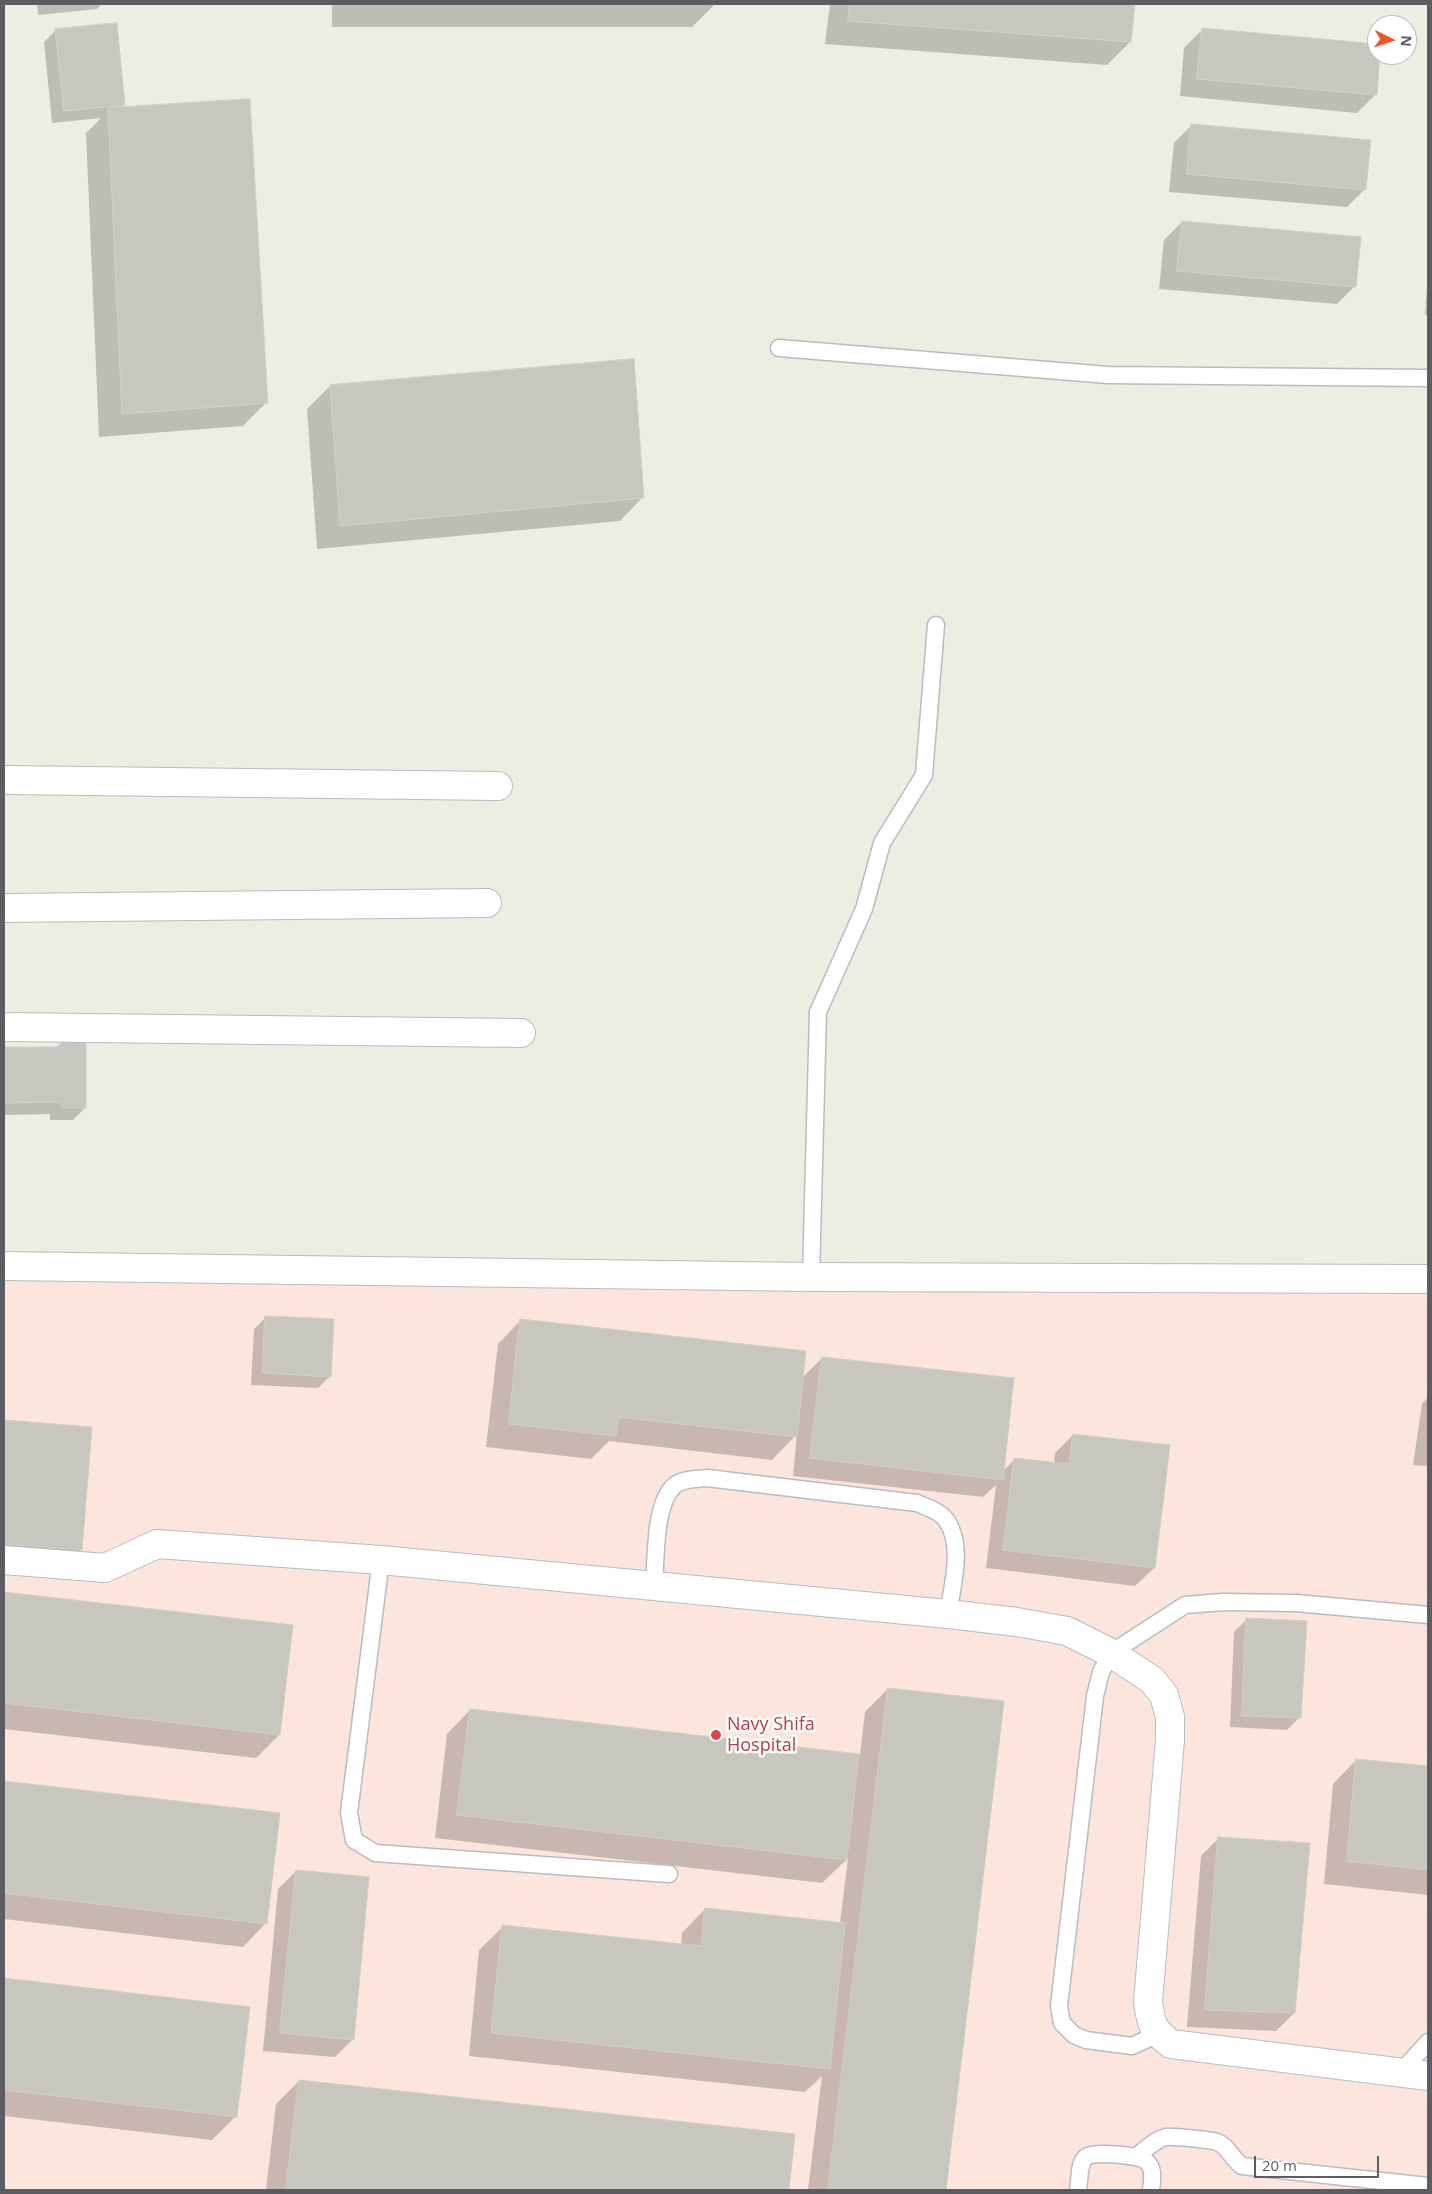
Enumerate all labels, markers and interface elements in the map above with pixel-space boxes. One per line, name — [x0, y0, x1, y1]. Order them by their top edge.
north arrow — [1367, 15, 1417, 65]
text: N — [1397, 35, 1416, 47]
place label: Navy Shifa Hospital — [727, 1714, 815, 1756]
marker: Navy Shifa Hospital — [709, 1728, 723, 1742]
scale bar — [1257, 2146, 1382, 2178]
text: 20 m — [1262, 2155, 1297, 2175]

